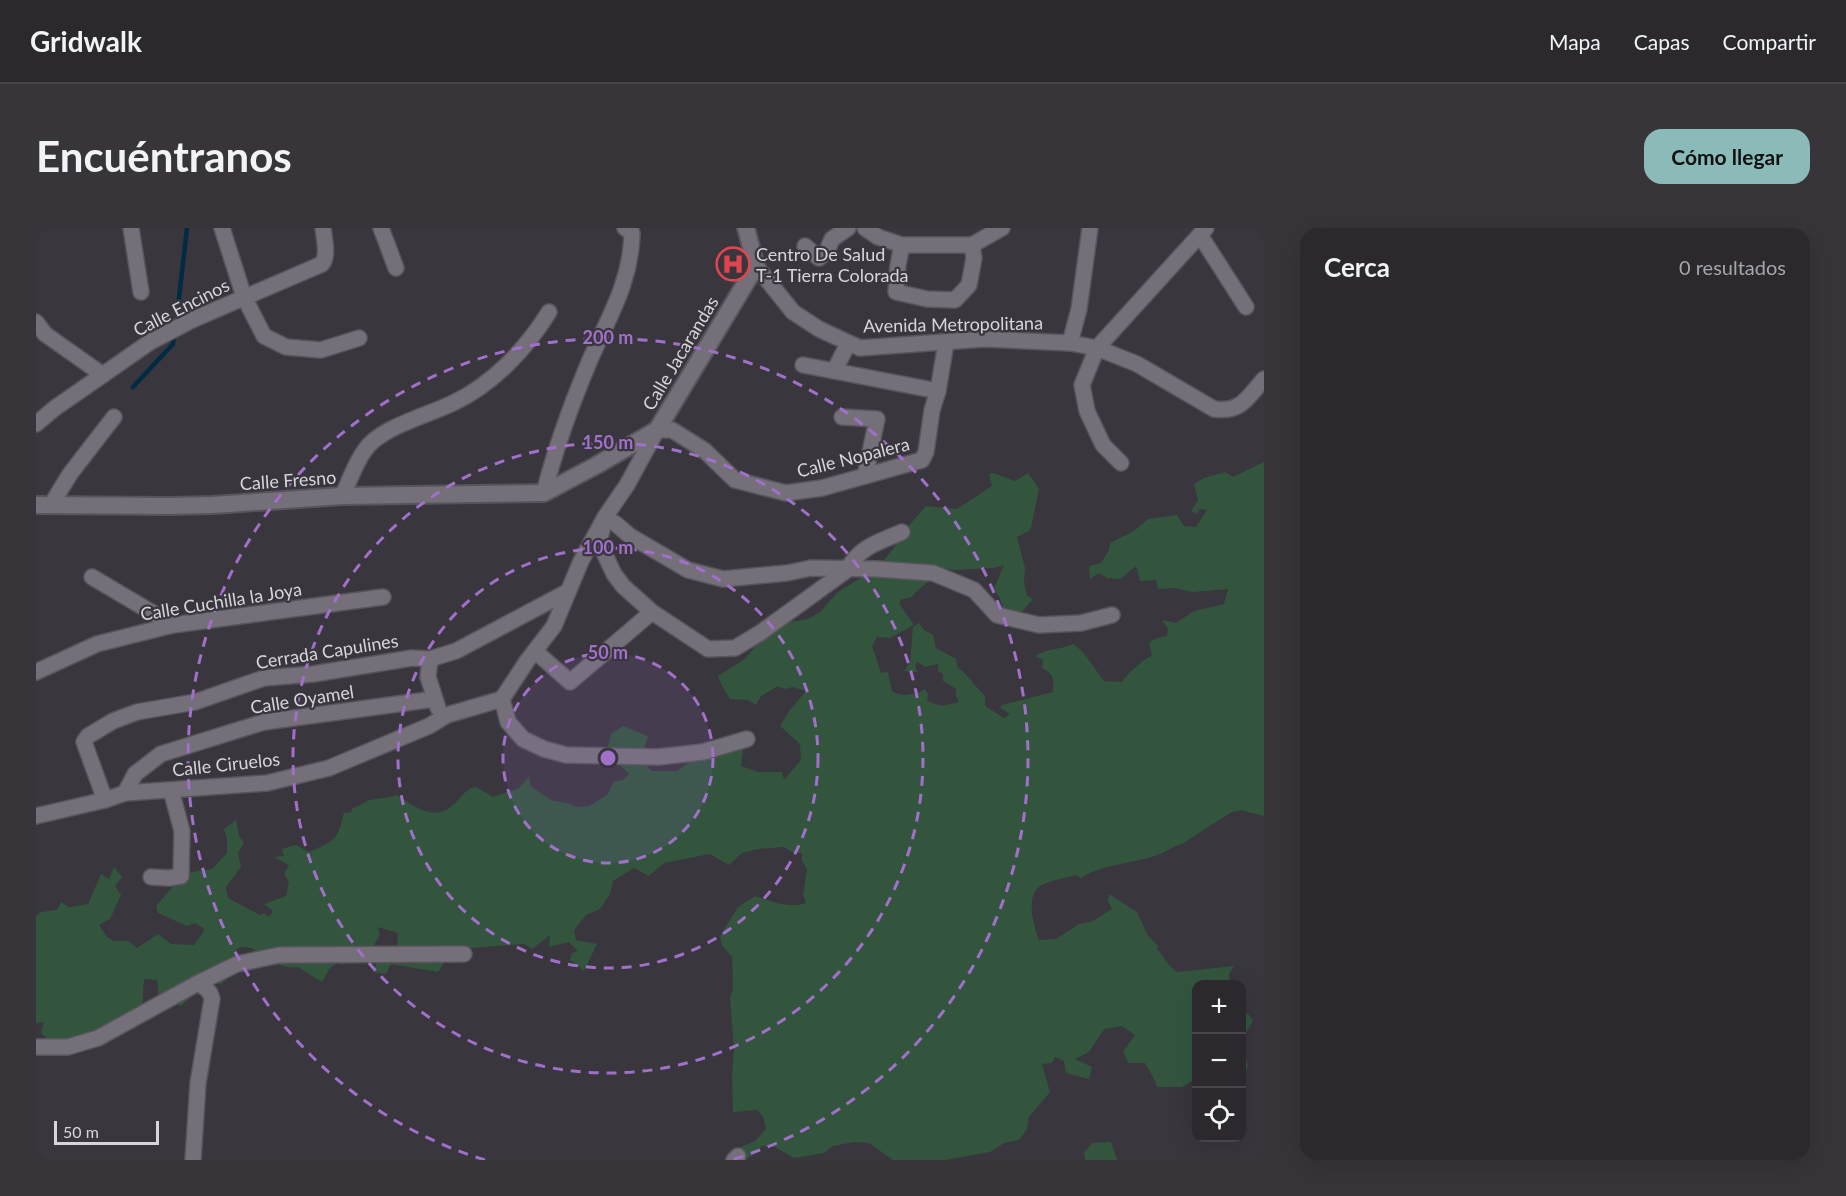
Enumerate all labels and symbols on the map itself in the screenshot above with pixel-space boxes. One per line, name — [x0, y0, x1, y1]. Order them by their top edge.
place label: Centro De Salud T-1 Tierra Colorada — [756, 243, 909, 286]
hospital icon: Centro De Salud T-1 Tierra Colorada — [715, 246, 751, 282]
street label: Calle Encinos — [129, 273, 233, 341]
street label: Calle Jacarandas — [637, 292, 723, 414]
street label: Avenida Metropolitana — [863, 311, 1043, 337]
text: 200 m — [583, 326, 633, 348]
text: 150 m — [583, 431, 633, 453]
street label: Calle Nopalera — [794, 432, 912, 482]
street label: Calle Fresno — [239, 466, 337, 494]
text: 100 m — [583, 536, 633, 558]
street label: Calle Cuchilla la Joya — [139, 577, 303, 625]
street label: Cerrada Capulines — [254, 629, 400, 673]
text: 50 m — [588, 641, 628, 663]
street label: Calle Oyamel — [249, 680, 355, 718]
street label: Calle Ciruelos — [171, 747, 281, 781]
centre of rings — [598, 748, 618, 768]
scale bar — [54, 1118, 159, 1146]

